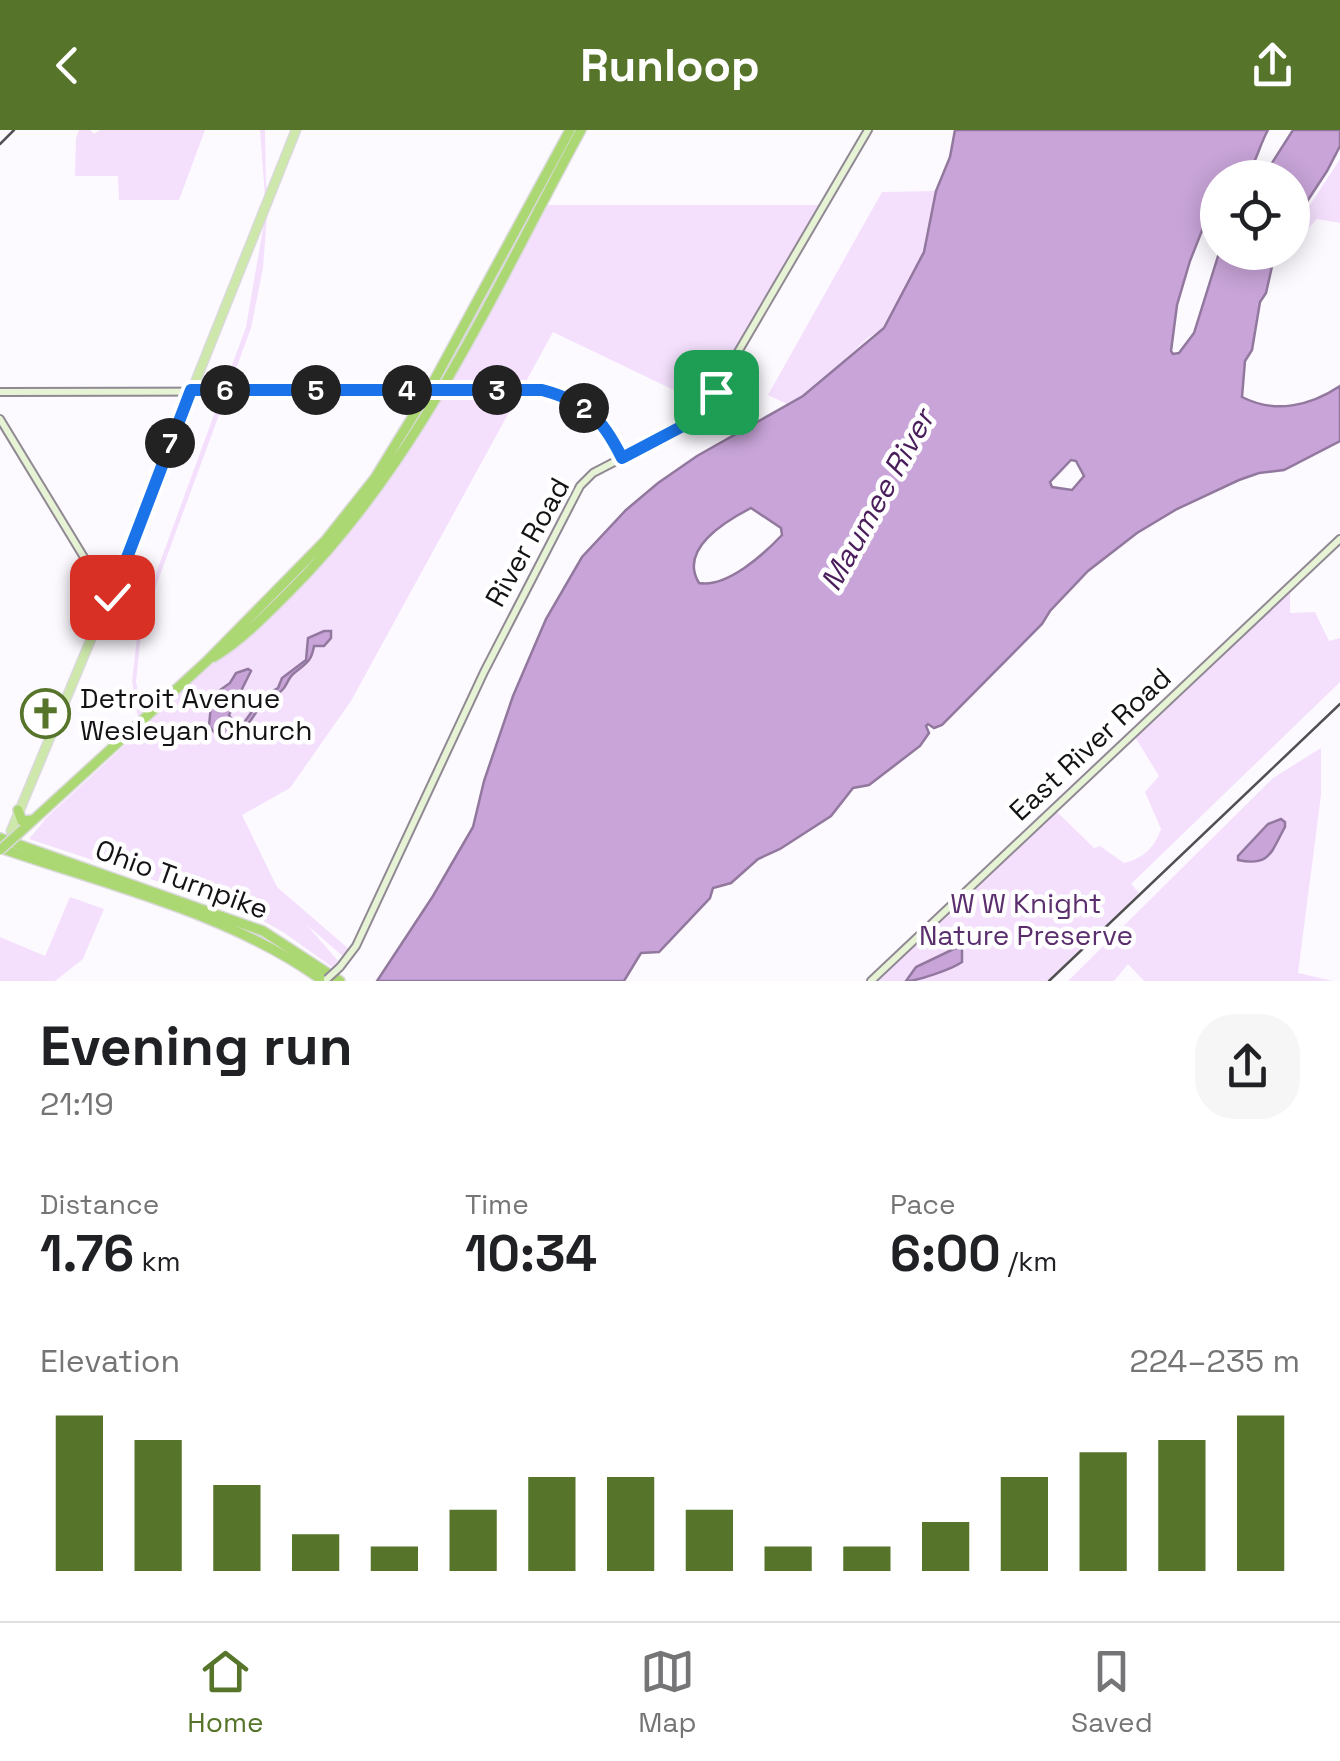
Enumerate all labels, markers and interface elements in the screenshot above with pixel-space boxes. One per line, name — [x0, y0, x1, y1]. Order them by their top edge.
text: Runloop — [580, 37, 760, 94]
icon: back — [40, 38, 95, 93]
icon: share — [1245, 38, 1300, 93]
map controls — [1200, 160, 1310, 270]
button: locate — [1200, 160, 1310, 270]
pin — [674, 350, 759, 435]
pin: 6 — [200, 365, 250, 415]
pin: 5 — [291, 365, 341, 415]
pin: 4 — [382, 365, 432, 415]
pin: 3 — [472, 365, 522, 415]
icon: arrive — [689, 365, 744, 420]
text: 6 — [216, 372, 234, 408]
text: 5 — [308, 372, 324, 408]
text: 4 — [398, 372, 416, 408]
text: 3 — [488, 372, 506, 408]
pin: 2 — [559, 383, 609, 433]
text: 2 — [576, 390, 592, 426]
water label: Maumee River — [811, 400, 944, 597]
pin: 7 — [145, 418, 195, 468]
text: 7 — [162, 425, 178, 461]
street label: River Road — [477, 471, 577, 613]
pin — [70, 555, 155, 640]
icon: check — [85, 570, 140, 625]
street label: East River Road — [1002, 660, 1178, 828]
place label: Detroit Avenue Wesleyan Church — [80, 680, 313, 748]
church icon: Detroit Avenue Wesleyan Church — [19, 688, 71, 740]
street label: Ohio Turnpike — [91, 831, 273, 927]
park label: W W Knight Nature Preserve — [919, 885, 1133, 953]
text: Evening run — [40, 1011, 353, 1081]
button: share — [1195, 1014, 1300, 1119]
text: 21:19 — [40, 1084, 114, 1124]
text: Distance — [40, 1186, 159, 1222]
text: Time — [465, 1186, 529, 1222]
text: Pace — [890, 1186, 956, 1222]
text: 1.76 — [40, 1222, 134, 1286]
text: 10:34 — [465, 1222, 597, 1286]
text: 6:00 — [890, 1222, 1001, 1286]
text: km — [134, 1243, 181, 1279]
text: /km — [1001, 1243, 1057, 1279]
text: Elevation — [40, 1341, 180, 1381]
text: 224–235 m — [1130, 1341, 1300, 1381]
tab: Home — [187, 1644, 264, 1740]
tab: Map — [638, 1644, 697, 1740]
tab: Saved — [1071, 1644, 1153, 1740]

